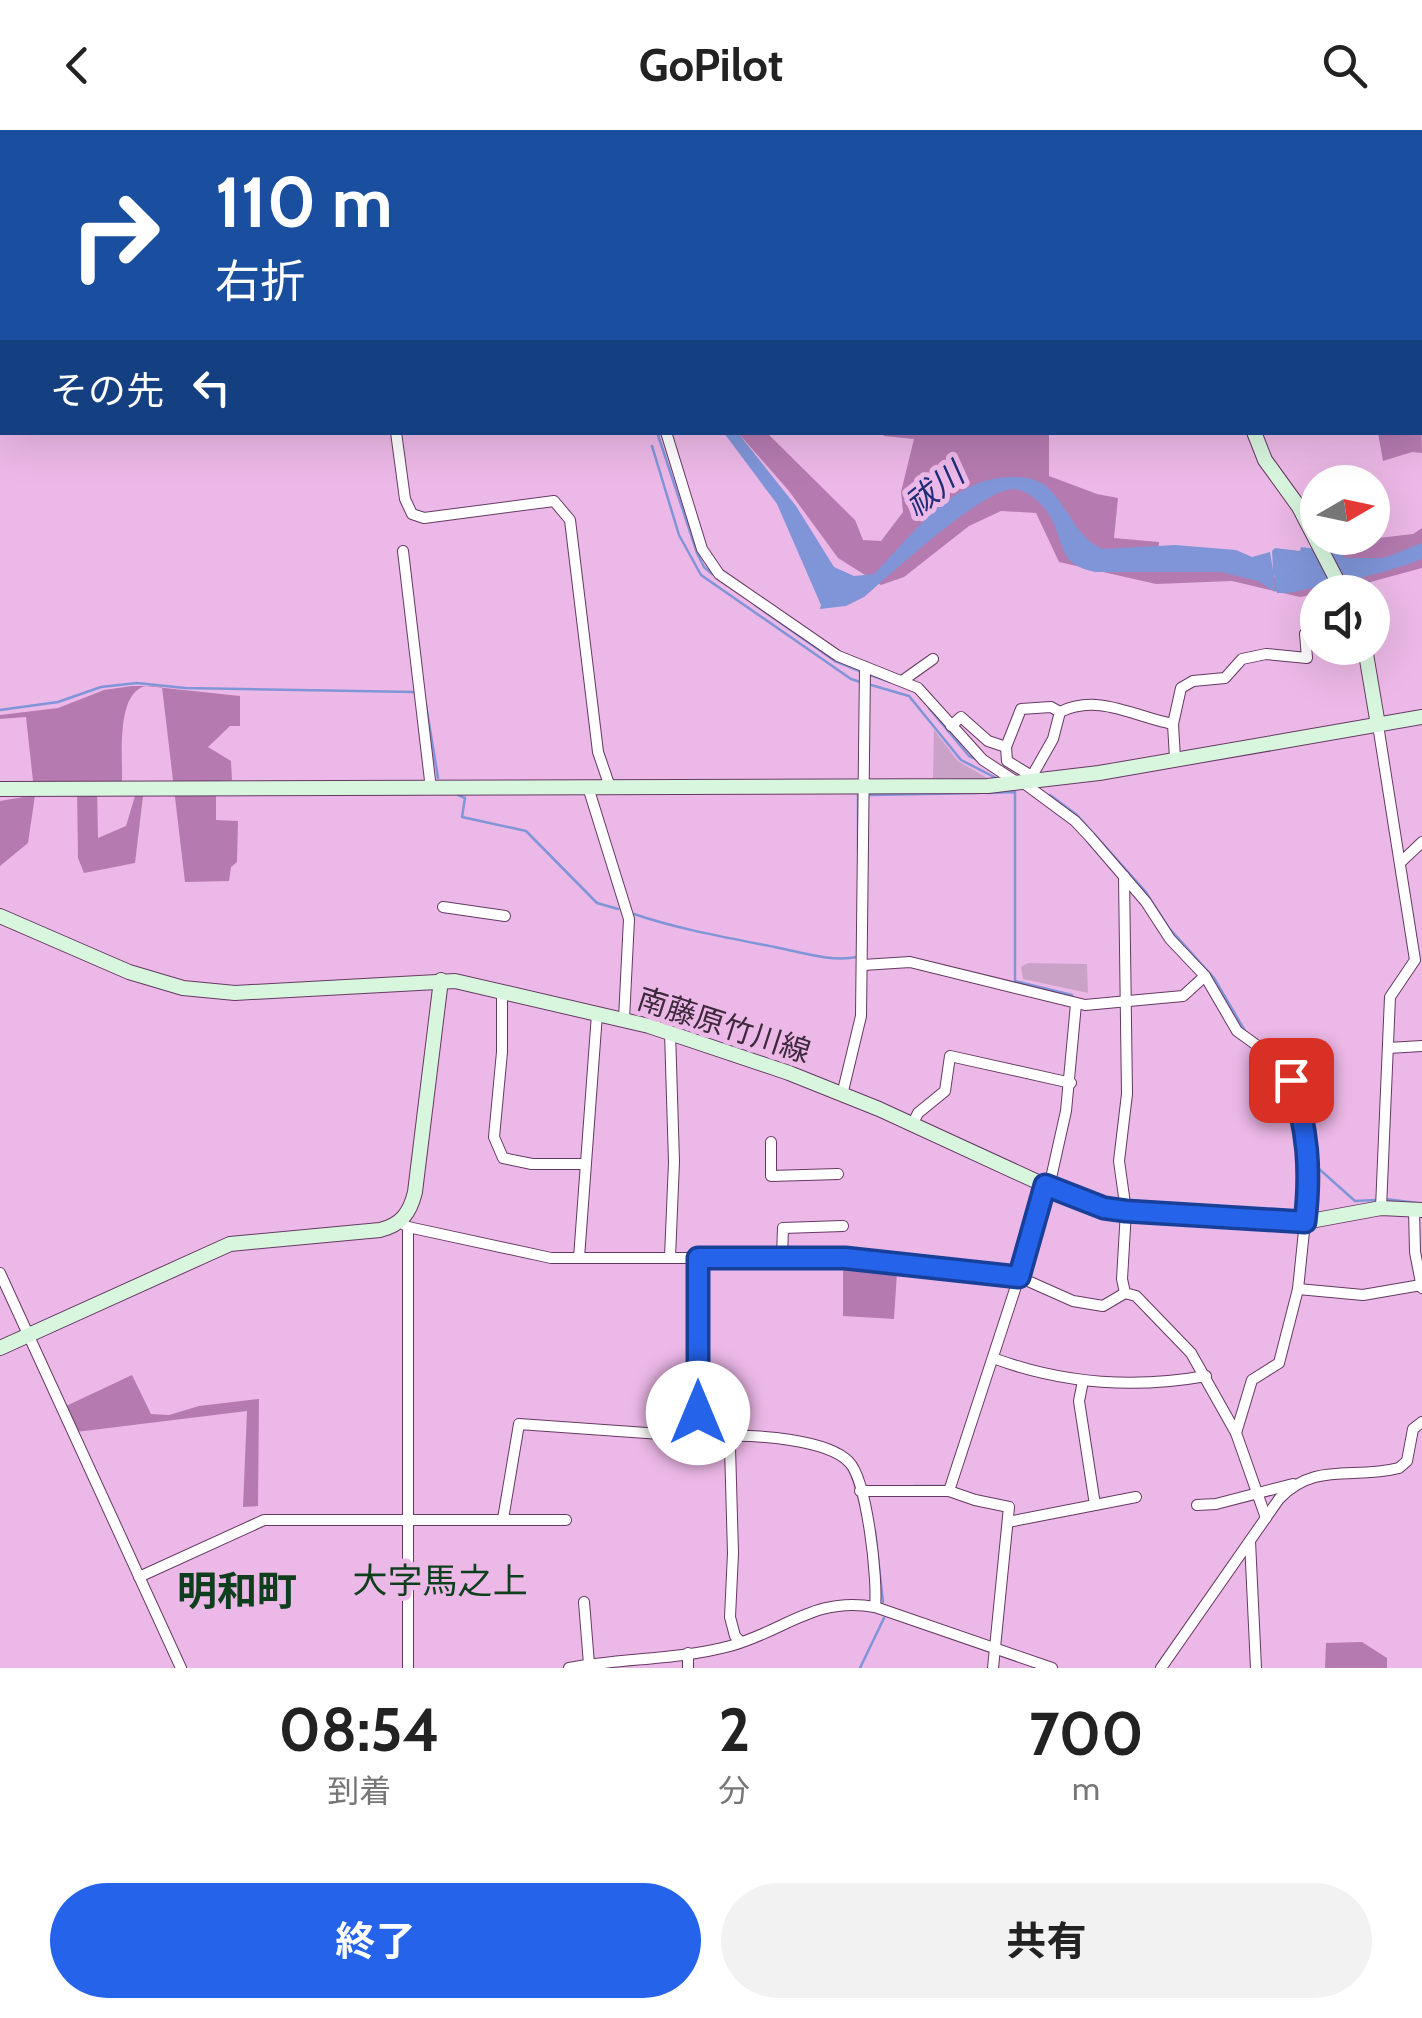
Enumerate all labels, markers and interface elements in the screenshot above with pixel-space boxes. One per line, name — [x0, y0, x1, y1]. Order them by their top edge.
icon: back — [50, 38, 105, 93]
text: GoPilot — [639, 38, 783, 92]
icon: search — [1317, 38, 1372, 93]
text: 110 m — [215, 159, 393, 245]
icon: right — [50, 170, 180, 300]
text: 右折 — [215, 254, 305, 308]
icon: left — [184, 360, 239, 415]
text: その先 — [50, 367, 164, 414]
water label: 祓川 — [897, 452, 974, 524]
north arrow — [1300, 465, 1390, 555]
map controls — [1300, 465, 1390, 665]
button: sound — [1300, 575, 1390, 665]
street label: 南藤原竹川線 — [633, 980, 815, 1070]
pin — [1249, 1038, 1334, 1123]
icon: arrive — [1264, 1053, 1319, 1108]
position arrow — [646, 1361, 750, 1465]
district label: 大字馬之上 — [352, 1559, 528, 1602]
district label: 明和町 — [177, 1566, 297, 1615]
text: 08:54 — [278, 1693, 440, 1766]
text: 2 — [718, 1693, 750, 1766]
text: 700 — [1029, 1697, 1144, 1770]
text: m — [1072, 1769, 1100, 1808]
text: 到着 — [327, 1771, 391, 1810]
text: 分 — [718, 1771, 750, 1810]
button: 終了 — [50, 1883, 701, 1998]
button: 共有 — [721, 1883, 1372, 1998]

